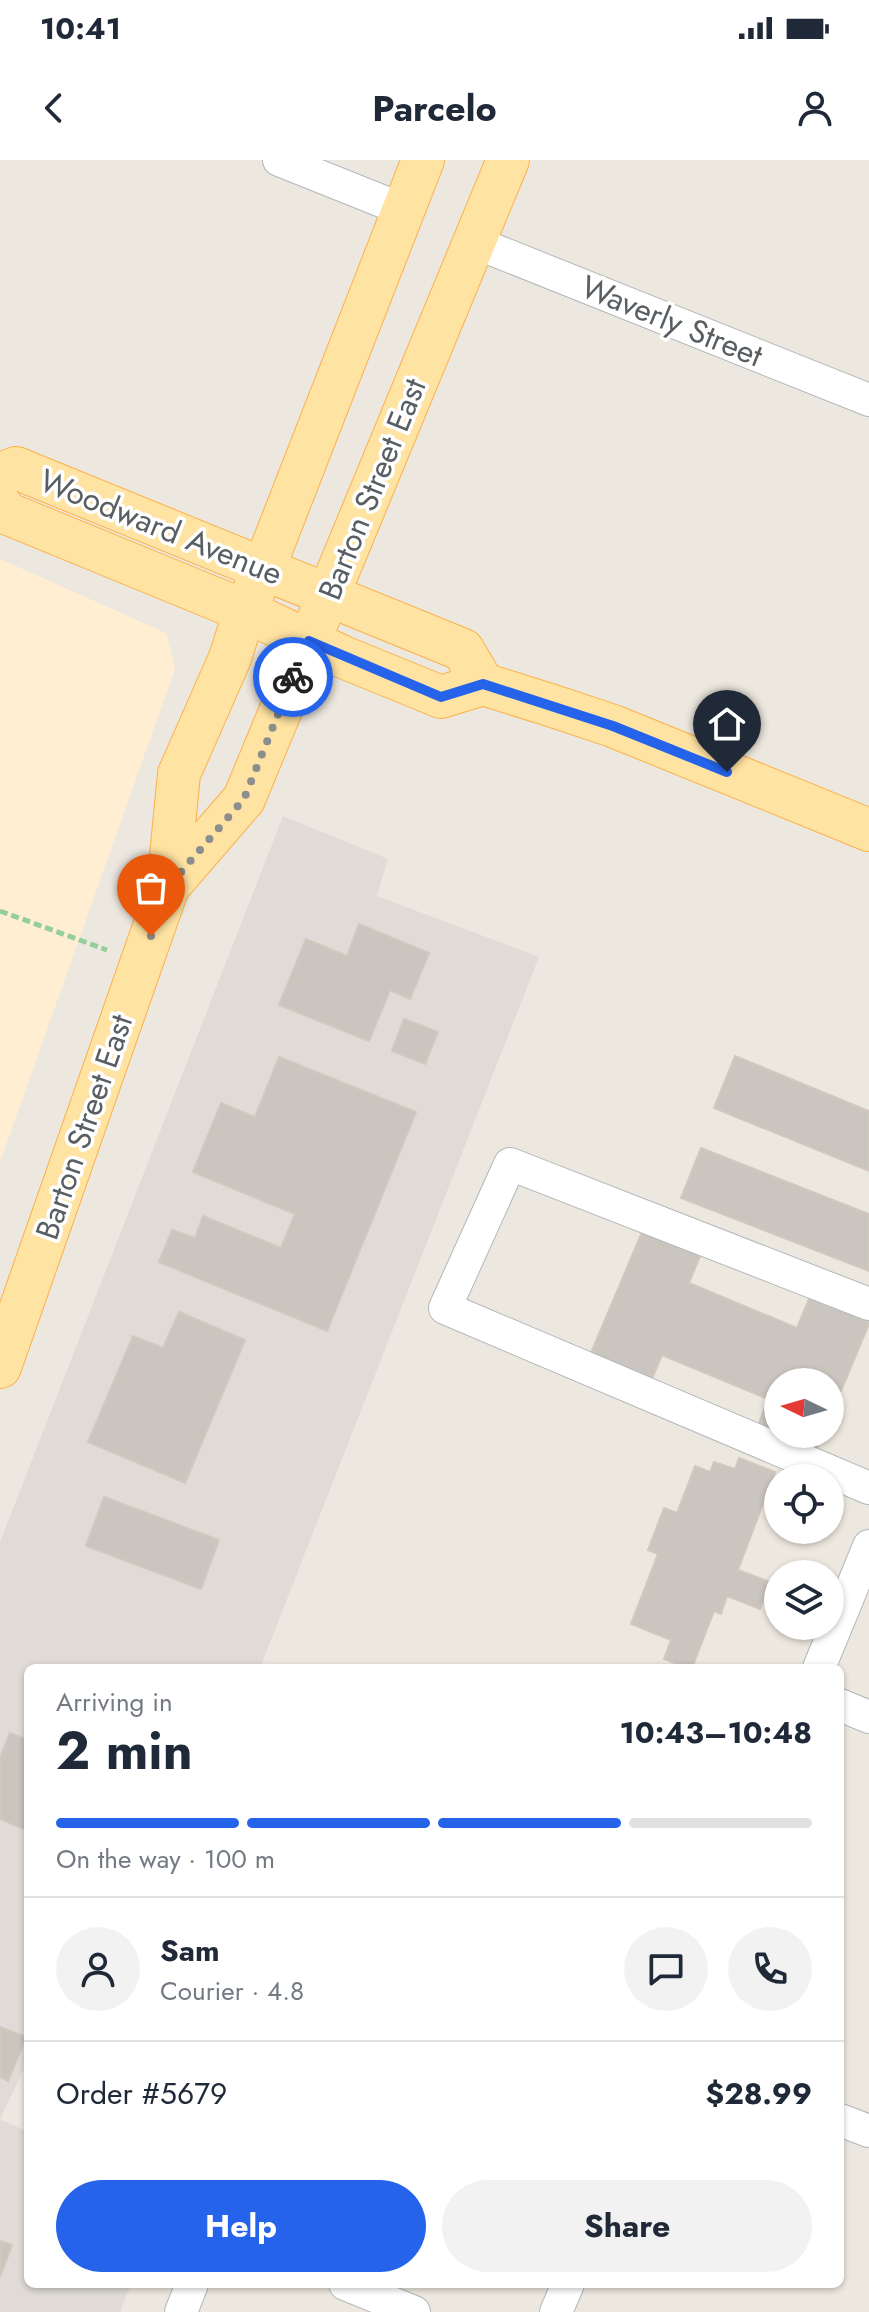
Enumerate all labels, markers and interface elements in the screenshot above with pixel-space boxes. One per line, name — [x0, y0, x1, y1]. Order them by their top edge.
text: 10:41 — [40, 7, 121, 50]
text: Parcelo — [372, 82, 497, 134]
icon: back — [32, 86, 76, 130]
icon: person — [793, 86, 837, 130]
street label: Waverly Street — [574, 264, 770, 378]
street label: Barton Street East — [307, 371, 438, 607]
street label: Woodward Avenue — [33, 457, 289, 597]
courier — [253, 637, 333, 717]
icon: bike — [271, 655, 315, 699]
pin — [693, 690, 761, 772]
icon: home — [705, 702, 749, 746]
pin — [117, 854, 185, 936]
icon: bag — [129, 866, 173, 910]
street label: Barton Street East — [24, 1008, 144, 1246]
north arrow — [764, 1368, 844, 1448]
map controls — [764, 1368, 844, 1640]
button: locate — [764, 1464, 844, 1544]
button: layers — [764, 1560, 844, 1640]
text: Arriving in — [56, 1683, 173, 1721]
text: 10:43–10:48 — [620, 1711, 812, 1754]
text: 2 min — [56, 1713, 193, 1789]
text: On the way · 100 m — [56, 1840, 275, 1878]
button: person — [56, 1927, 140, 2011]
button: chat — [624, 1927, 708, 2011]
button: phone — [728, 1927, 812, 2011]
text: Sam — [160, 1929, 220, 1972]
text: Courier · 4.8 — [160, 1972, 304, 2010]
text: Order #5679 — [56, 2072, 227, 2115]
text: $28.99 — [706, 2072, 812, 2115]
button: Help — [56, 2180, 426, 2272]
button: Share — [442, 2180, 812, 2272]

